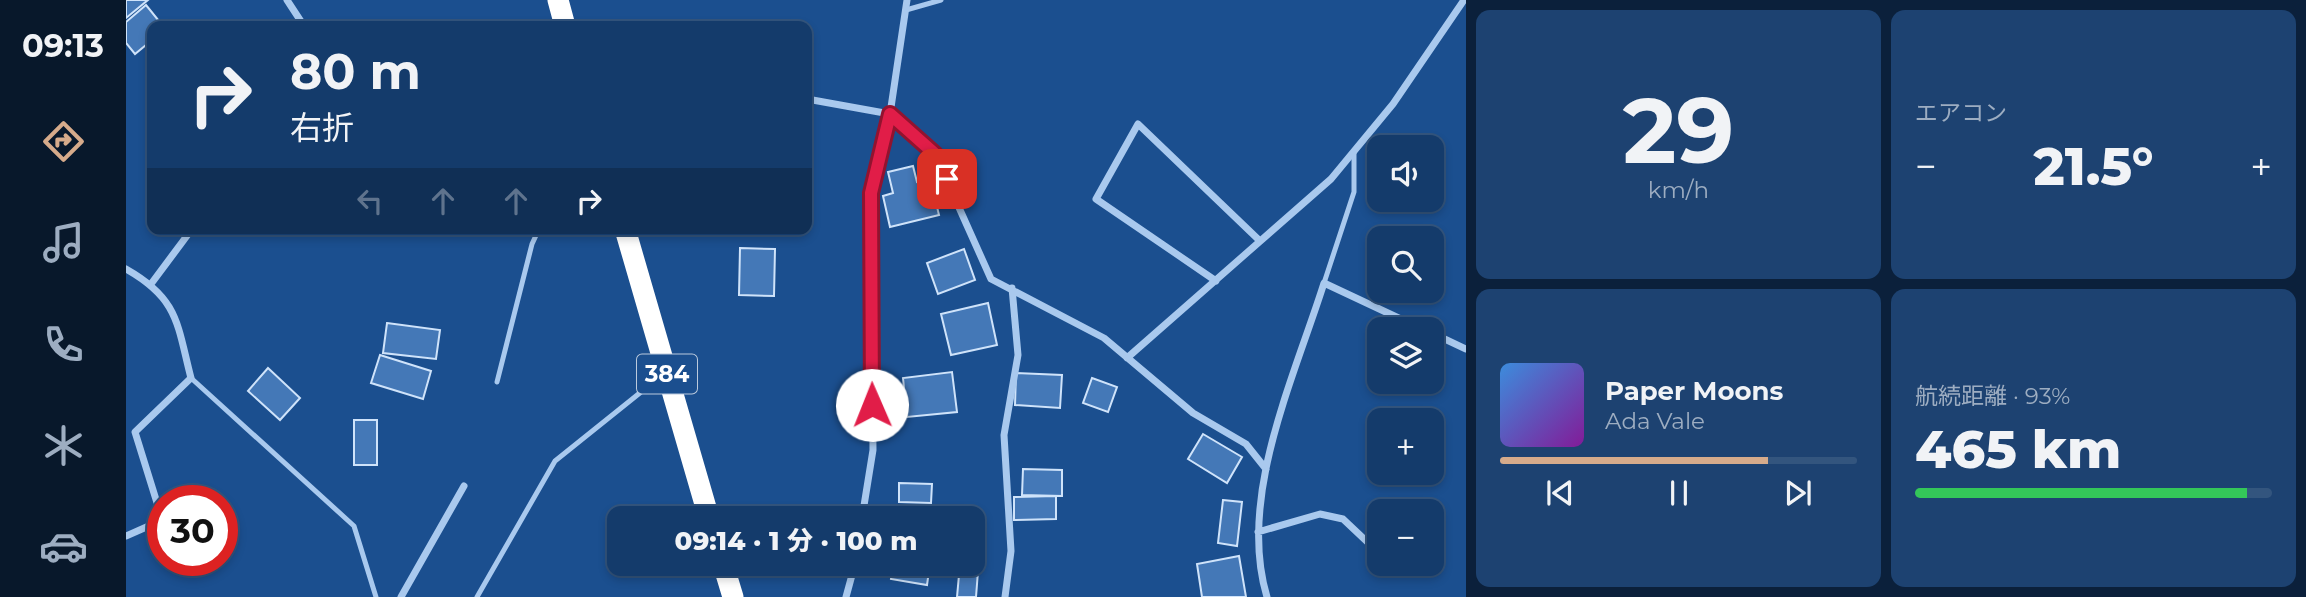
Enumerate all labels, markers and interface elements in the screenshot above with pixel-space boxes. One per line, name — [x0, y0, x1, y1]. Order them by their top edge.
text: 09:13 — [22, 26, 104, 65]
text: 80 m — [290, 42, 421, 101]
icon: right — [175, 49, 266, 140]
text: 29 — [1623, 75, 1734, 186]
text: エアコン — [1915, 99, 2007, 127]
text: 右折 — [290, 108, 354, 147]
icon: directions — [39, 117, 88, 166]
map controls — [1367, 135, 1444, 576]
button: sound — [1367, 135, 1444, 212]
text: 21.5° — [2034, 135, 2154, 198]
text: − — [1915, 143, 1937, 190]
text: + — [2250, 143, 2272, 190]
pin — [917, 149, 977, 209]
icon: arrive — [928, 160, 966, 198]
text: km/h — [1648, 176, 1709, 204]
icon: left — [351, 182, 389, 220]
icon: ahead — [424, 182, 462, 220]
icon: ahead — [497, 182, 535, 220]
icon: right — [570, 182, 608, 220]
icon: music — [39, 218, 88, 267]
button: search — [1367, 226, 1444, 303]
button: layers — [1367, 317, 1444, 394]
icon: phone — [39, 320, 88, 369]
road number: 384 — [637, 354, 697, 394]
position arrow — [835, 368, 909, 442]
text: Paper Moons — [1605, 375, 1783, 407]
text: 航続距離 · 93% — [1915, 382, 2070, 410]
text: Ada Vale — [1605, 407, 1705, 435]
button: + — [1367, 408, 1444, 485]
text: 465 km — [1915, 418, 2121, 481]
icon: climate — [39, 421, 88, 470]
icon: previous — [1541, 474, 1579, 512]
icon: pause — [1660, 474, 1698, 512]
icon: next — [1779, 474, 1817, 512]
speed limit sign: 30 — [147, 485, 238, 576]
button: − — [1367, 499, 1444, 576]
icon: car — [39, 522, 88, 571]
text: 09:14 · 1 分 · 100 m — [675, 525, 917, 557]

